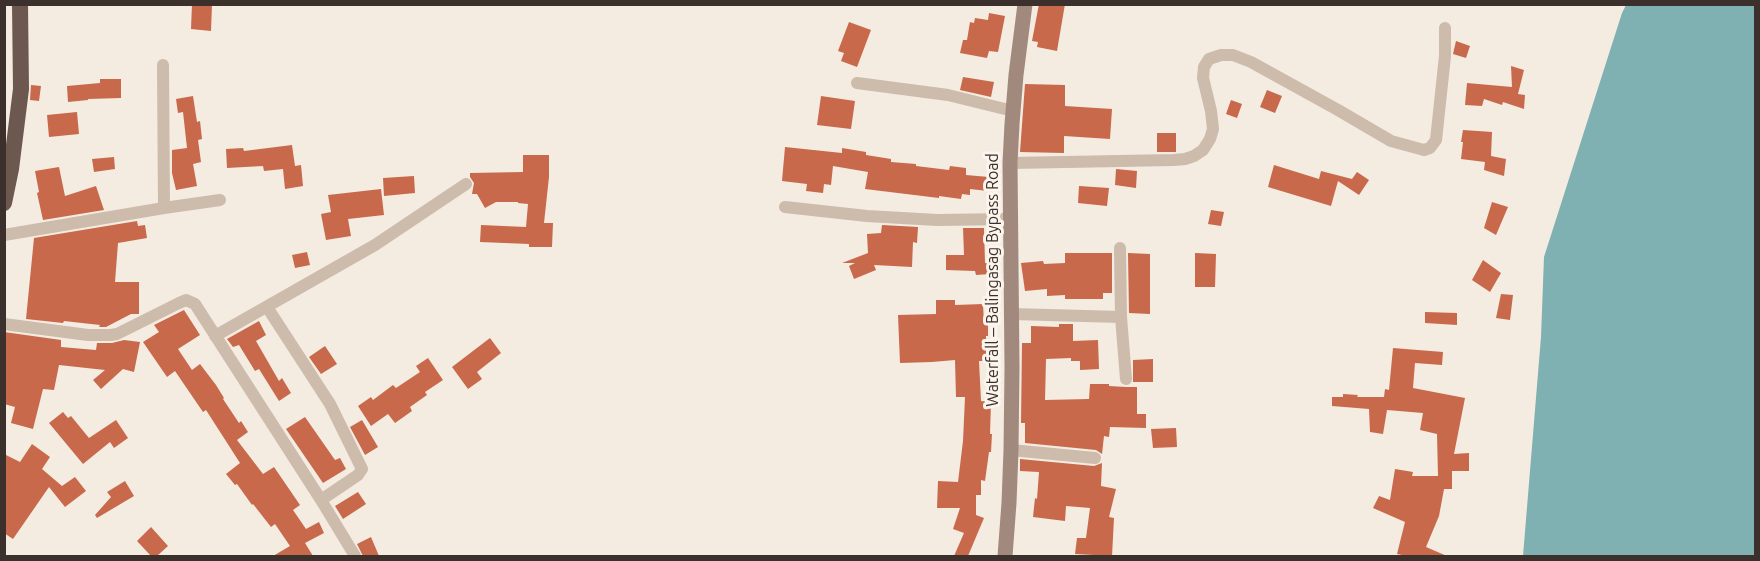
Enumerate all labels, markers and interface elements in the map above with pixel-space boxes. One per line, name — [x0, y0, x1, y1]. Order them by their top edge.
street label: Waterfall ‒ Balingasag Bypass Road — [983, 153, 1003, 407]

